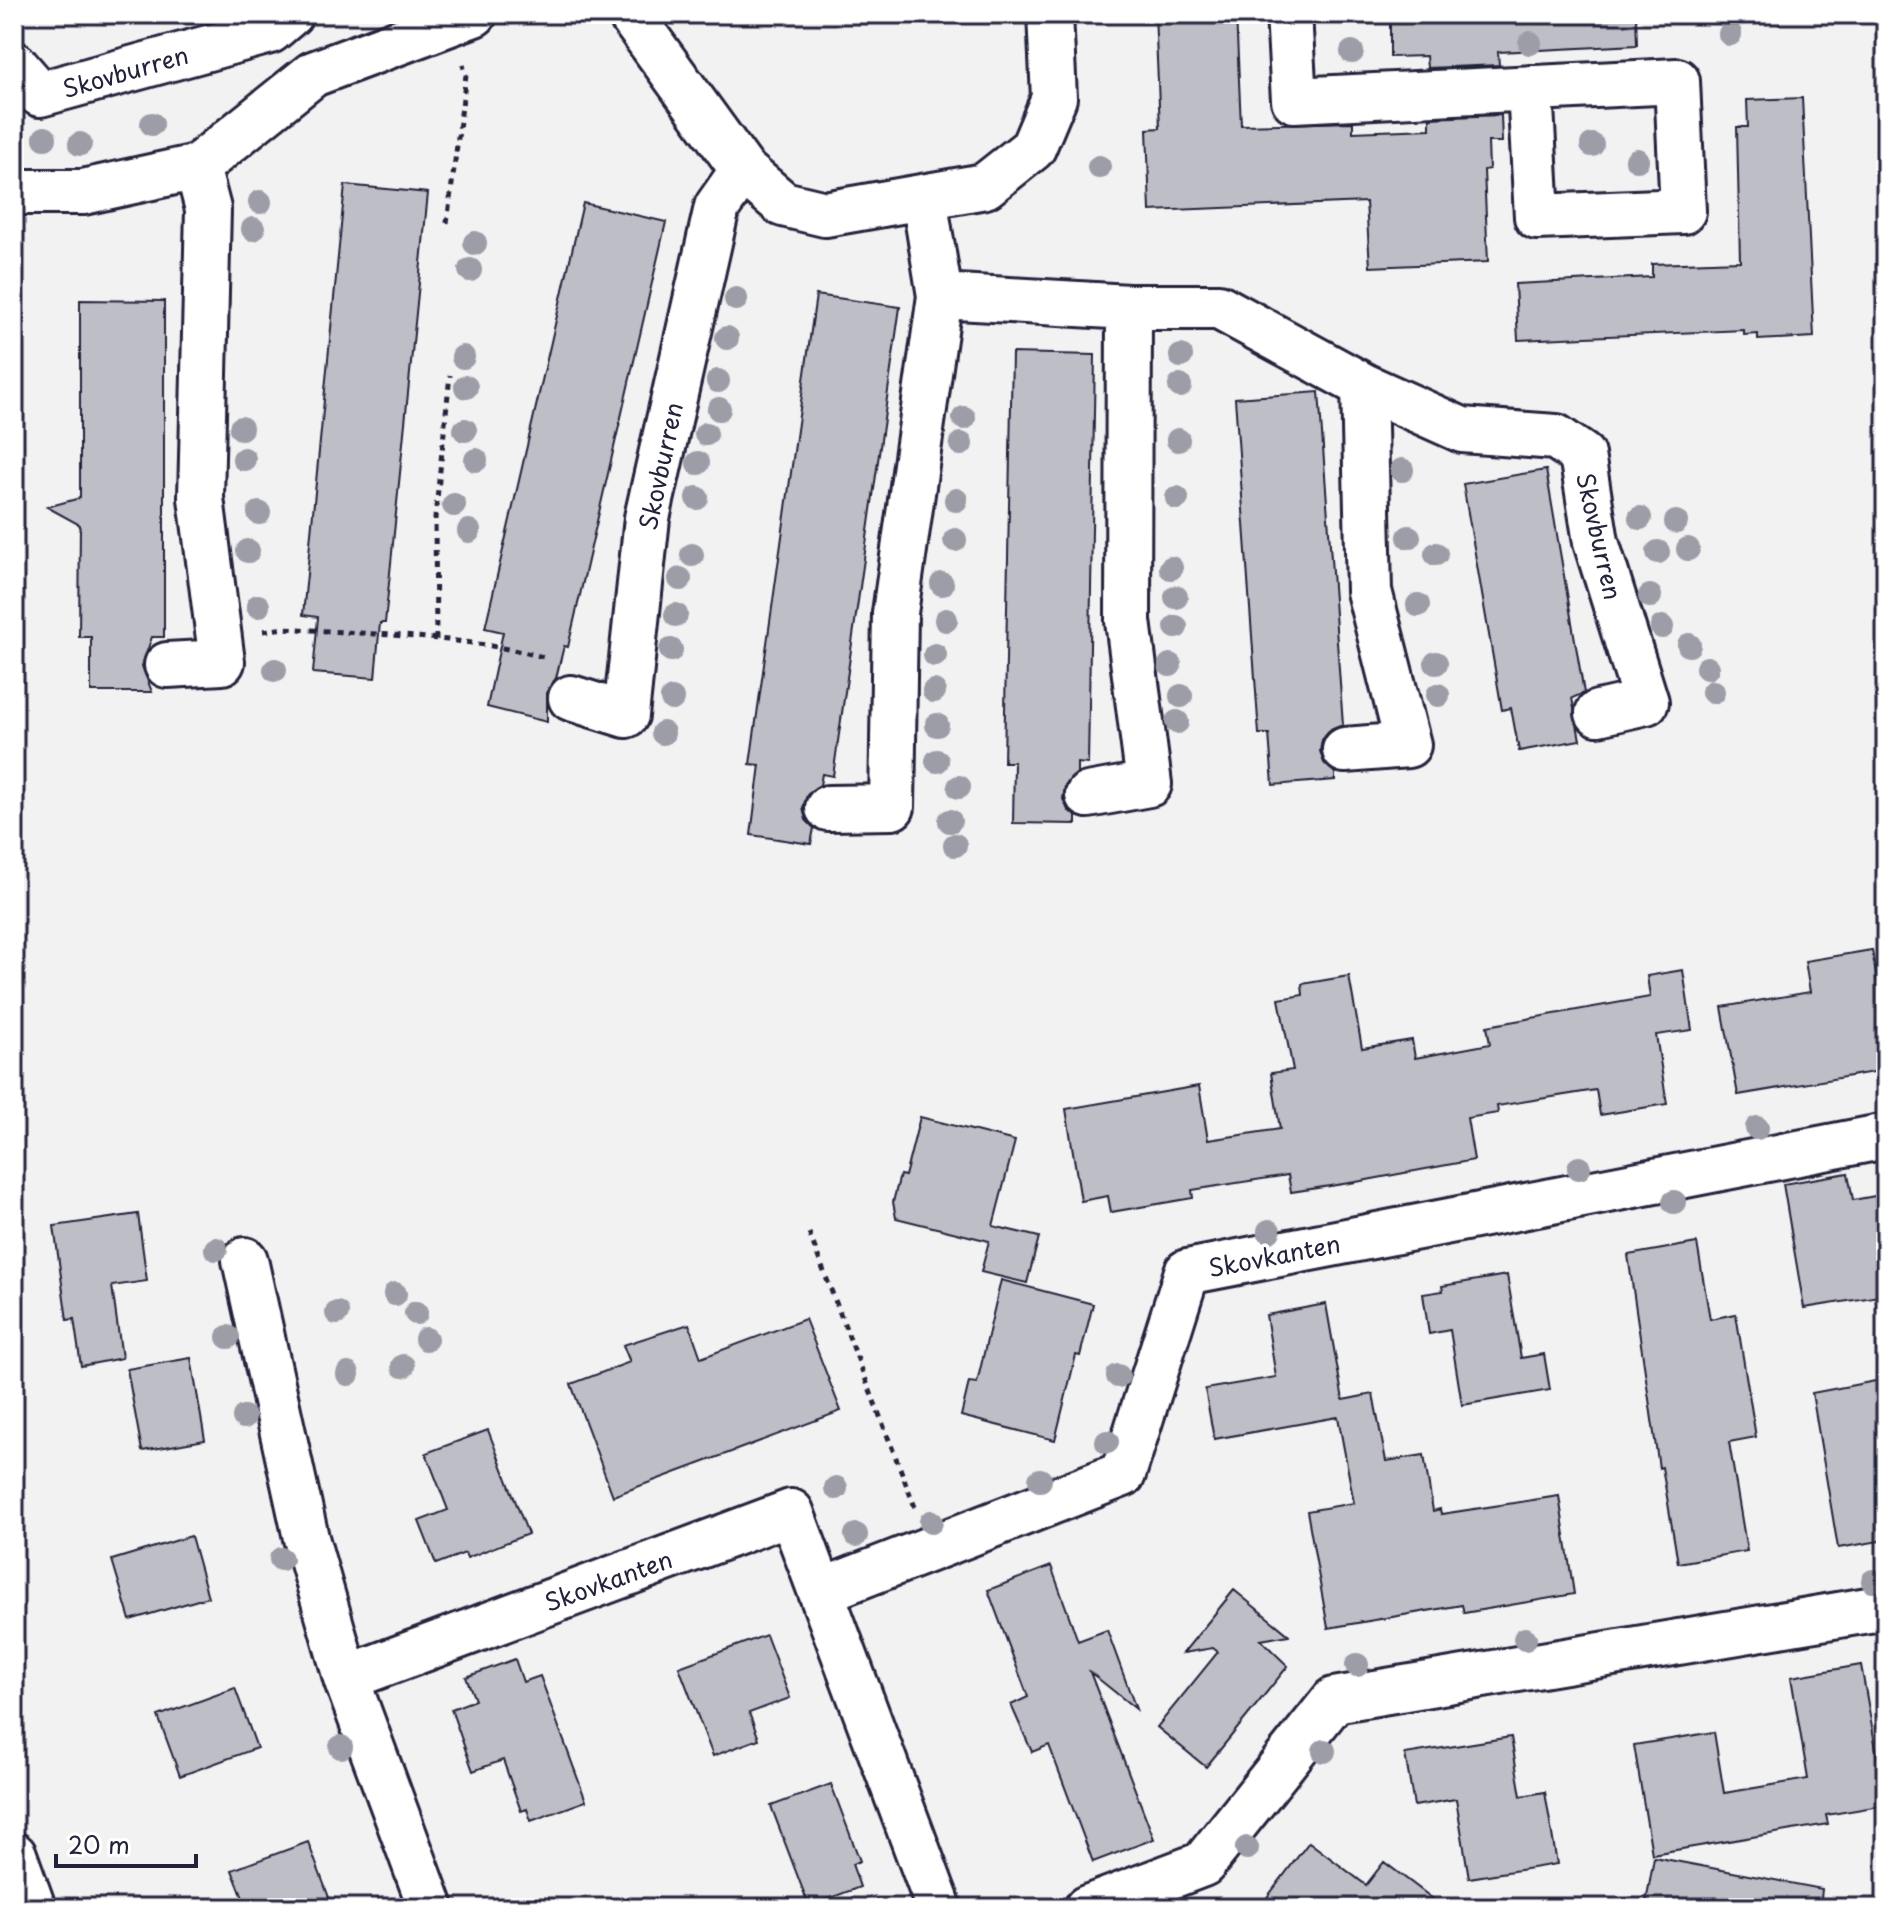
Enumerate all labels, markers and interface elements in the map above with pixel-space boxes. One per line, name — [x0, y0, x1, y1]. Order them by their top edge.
street label: Skovburren — [58, 36, 192, 106]
street label: Skovburren — [629, 399, 691, 533]
street label: Skovburren — [1568, 469, 1632, 603]
street label: Skovkanten — [1205, 1225, 1343, 1285]
street label: Skovkanten — [539, 1540, 677, 1620]
scale bar — [56, 1818, 196, 1868]
text: 20 m — [68, 1826, 130, 1862]

